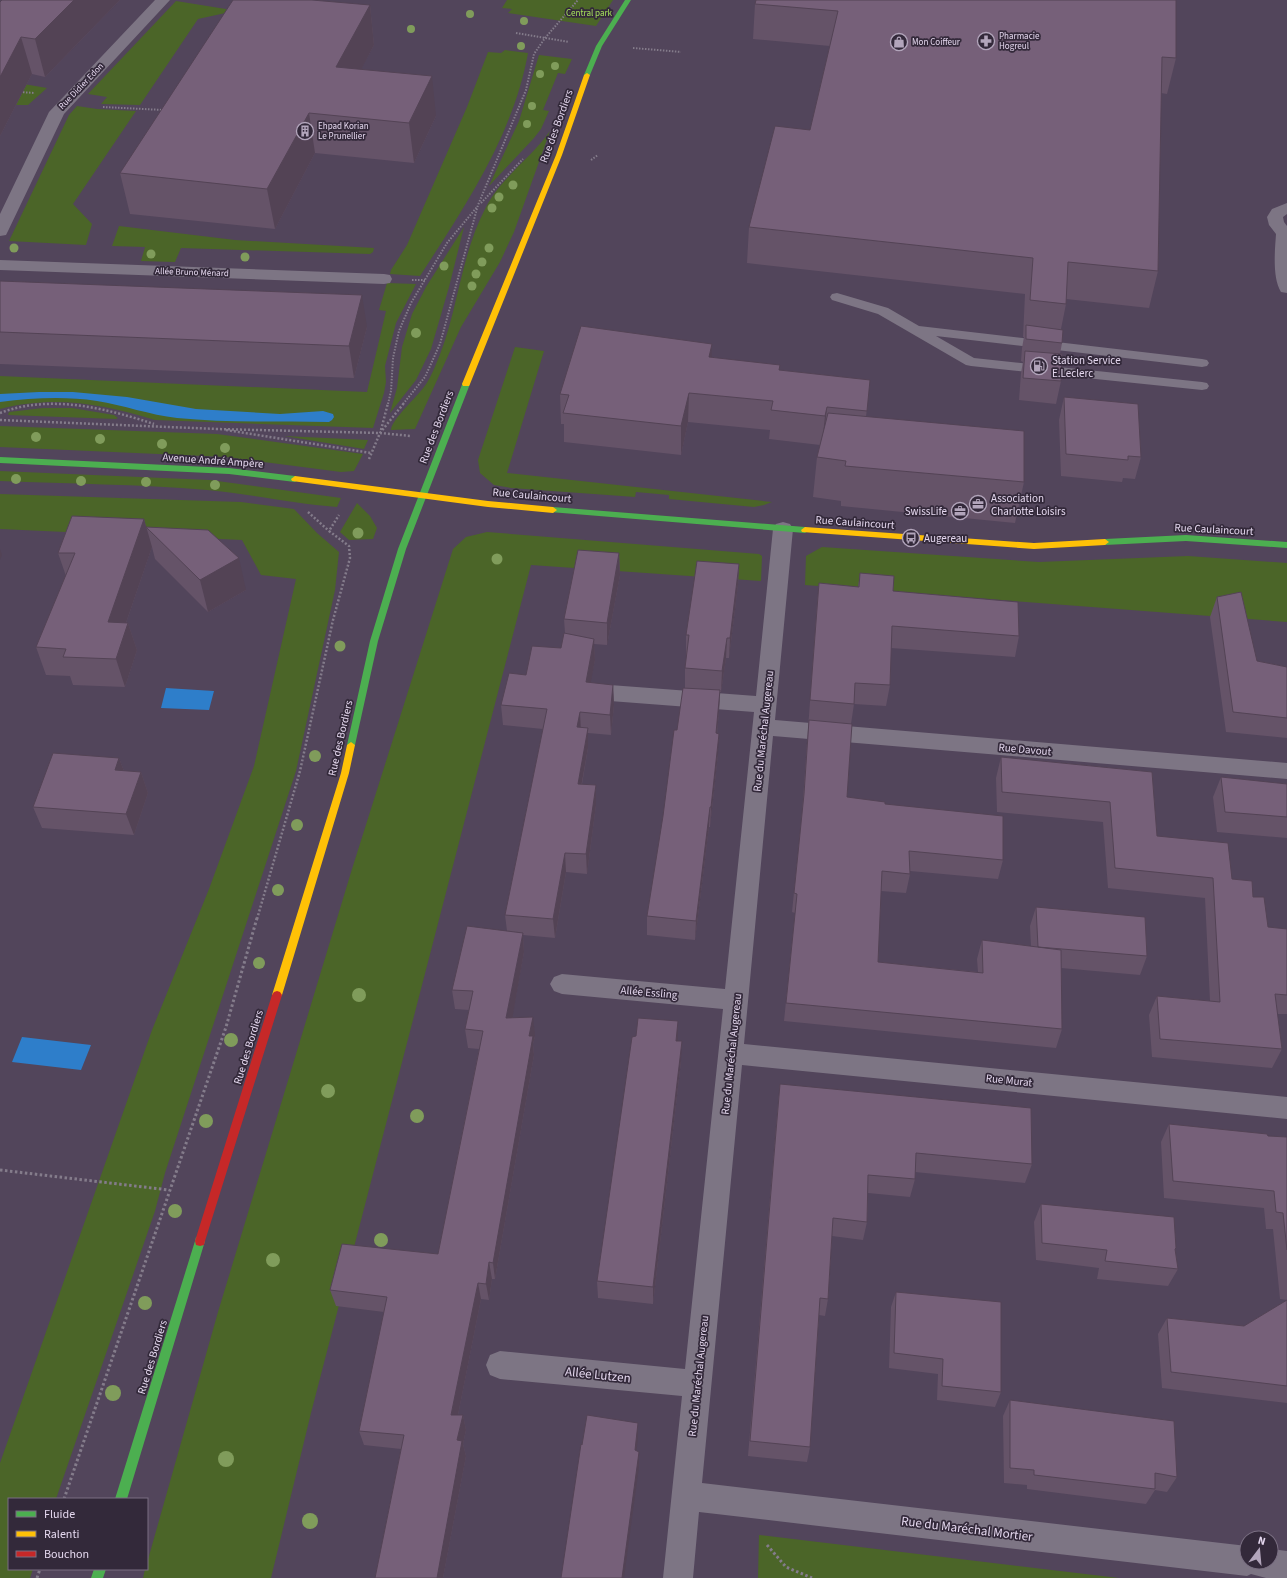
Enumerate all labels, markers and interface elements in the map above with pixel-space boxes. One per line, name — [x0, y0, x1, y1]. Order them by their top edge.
park label: Central park — [566, 7, 613, 20]
place label: Pharmacie Hogreul — [999, 30, 1040, 53]
pharmacy icon: Pharmacie Hogreul — [976, 31, 996, 51]
shop icon: Mon Coiffeur — [889, 32, 909, 52]
place label: Mon Coiffeur — [912, 36, 961, 49]
street label: Rue Didier Edon — [56, 60, 107, 112]
street label: Rue des Bordiers — [536, 87, 577, 165]
place label: Ehpad Korian Le Prunellier — [318, 120, 369, 143]
building icon: Ehpad Korian Le Prunellier — [295, 121, 315, 141]
street label: Allée Bruno Ménard — [155, 265, 229, 280]
place label: Station Service E.Leclerc — [1052, 353, 1121, 381]
fuel station icon: Station Service E.Leclerc — [1029, 356, 1049, 376]
street label: Rue des Bordiers — [416, 388, 457, 466]
street label: Avenue André Ampère — [162, 449, 265, 472]
street label: Rue Caulaincourt — [492, 485, 572, 506]
place label: Association Charlotte Loisirs — [991, 491, 1066, 519]
office icon: Association Charlotte Loisirs — [968, 494, 988, 514]
office icon: SwissLife — [950, 501, 970, 521]
place label: SwissLife — [905, 504, 948, 519]
street label: Rue Caulaincourt — [815, 512, 895, 533]
street label: Rue Caulaincourt — [1174, 520, 1254, 539]
bus stop icon: Augereau — [901, 528, 921, 548]
place label: Augereau — [924, 531, 967, 546]
street label: Rue du Maréchal Augereau — [750, 670, 777, 792]
street label: Rue des Bordiers — [325, 699, 357, 777]
street label: Rue Davout — [998, 740, 1052, 759]
street label: Allée Essling — [620, 983, 678, 1002]
street label: Rue du Maréchal Augereau — [718, 993, 745, 1115]
street label: Rue des Bordiers — [230, 1008, 267, 1086]
street label: Rue Murat — [985, 1071, 1033, 1090]
street label: Rue du Maréchal Augereau — [685, 1315, 712, 1437]
street label: Rue des Bordiers — [134, 1318, 171, 1396]
street label: Allée Lutzen — [564, 1363, 632, 1387]
legend — [8, 1498, 148, 1570]
text: Fluide — [44, 1506, 75, 1523]
street label: Rue du Maréchal Mortier — [900, 1512, 1034, 1546]
text: Ralenti — [44, 1526, 79, 1543]
north arrow — [1239, 1530, 1279, 1570]
text: N — [1256, 1533, 1267, 1549]
text: Bouchon — [44, 1546, 89, 1563]

